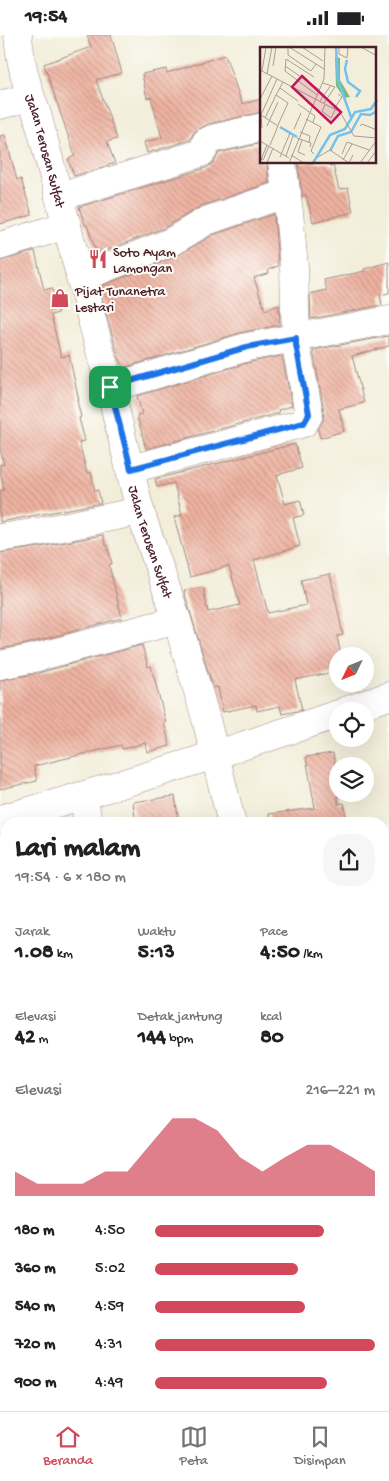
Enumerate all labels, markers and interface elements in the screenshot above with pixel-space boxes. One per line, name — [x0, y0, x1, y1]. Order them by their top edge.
text: 19:54 — [25, 6, 67, 29]
inset map — [260, 47, 376, 164]
street label: Jalan Terusan Sulfat — [20, 92, 68, 211]
place label: Soto Ayam Lamongan — [113, 245, 176, 278]
restaurant icon: Soto Ayam Lamongan — [87, 248, 109, 270]
place label: Pijat Tunanetra Lestari — [74, 284, 167, 317]
shop icon: Pijat Tunanetra Lestari — [49, 287, 71, 309]
pin — [89, 366, 131, 408]
icon: arrive — [96, 373, 124, 401]
street label: Jalan Terusan Sulfat — [123, 484, 175, 602]
north arrow — [329, 647, 374, 693]
map controls — [329, 647, 374, 802]
button: locate — [329, 702, 374, 747]
button: layers — [329, 757, 374, 802]
text: Lari malam — [15, 833, 140, 866]
button: share — [323, 834, 375, 886]
text: 19:54 · 6 × 180 m — [15, 869, 126, 888]
text: Jarak — [15, 924, 49, 941]
text: Waktu — [138, 924, 176, 941]
text: Pace — [260, 924, 288, 941]
text: 1.08 — [15, 941, 54, 966]
text: 5:13 — [138, 941, 175, 966]
text: 4:50 — [260, 941, 300, 966]
text: km — [54, 946, 73, 963]
text: /km — [300, 946, 323, 963]
text: Elevasi — [15, 1009, 56, 1026]
text: Detak jantung — [138, 1009, 222, 1026]
text: kcal — [260, 1009, 282, 1026]
text: 42 — [15, 1026, 35, 1051]
text: 144 — [138, 1026, 166, 1051]
text: 80 — [260, 1026, 284, 1051]
text: m — [35, 1031, 49, 1048]
text: bpm — [166, 1031, 194, 1048]
text: Elevasi — [15, 1082, 62, 1101]
text: 216–221 m — [305, 1082, 375, 1101]
text: 180 m — [15, 1222, 54, 1241]
text: 4:50 — [95, 1222, 125, 1241]
text: 360 m — [15, 1260, 56, 1279]
text: 5:02 — [95, 1260, 125, 1279]
text: 540 m — [15, 1298, 55, 1317]
text: 4:59 — [95, 1298, 124, 1317]
text: 720 m — [15, 1336, 55, 1355]
text: 4:31 — [95, 1336, 122, 1355]
text: 900 m — [15, 1374, 56, 1393]
text: 4:49 — [95, 1374, 123, 1393]
tab: Beranda — [43, 1423, 93, 1470]
tab: Peta — [179, 1423, 208, 1470]
tab: Disimpan — [294, 1423, 346, 1470]

